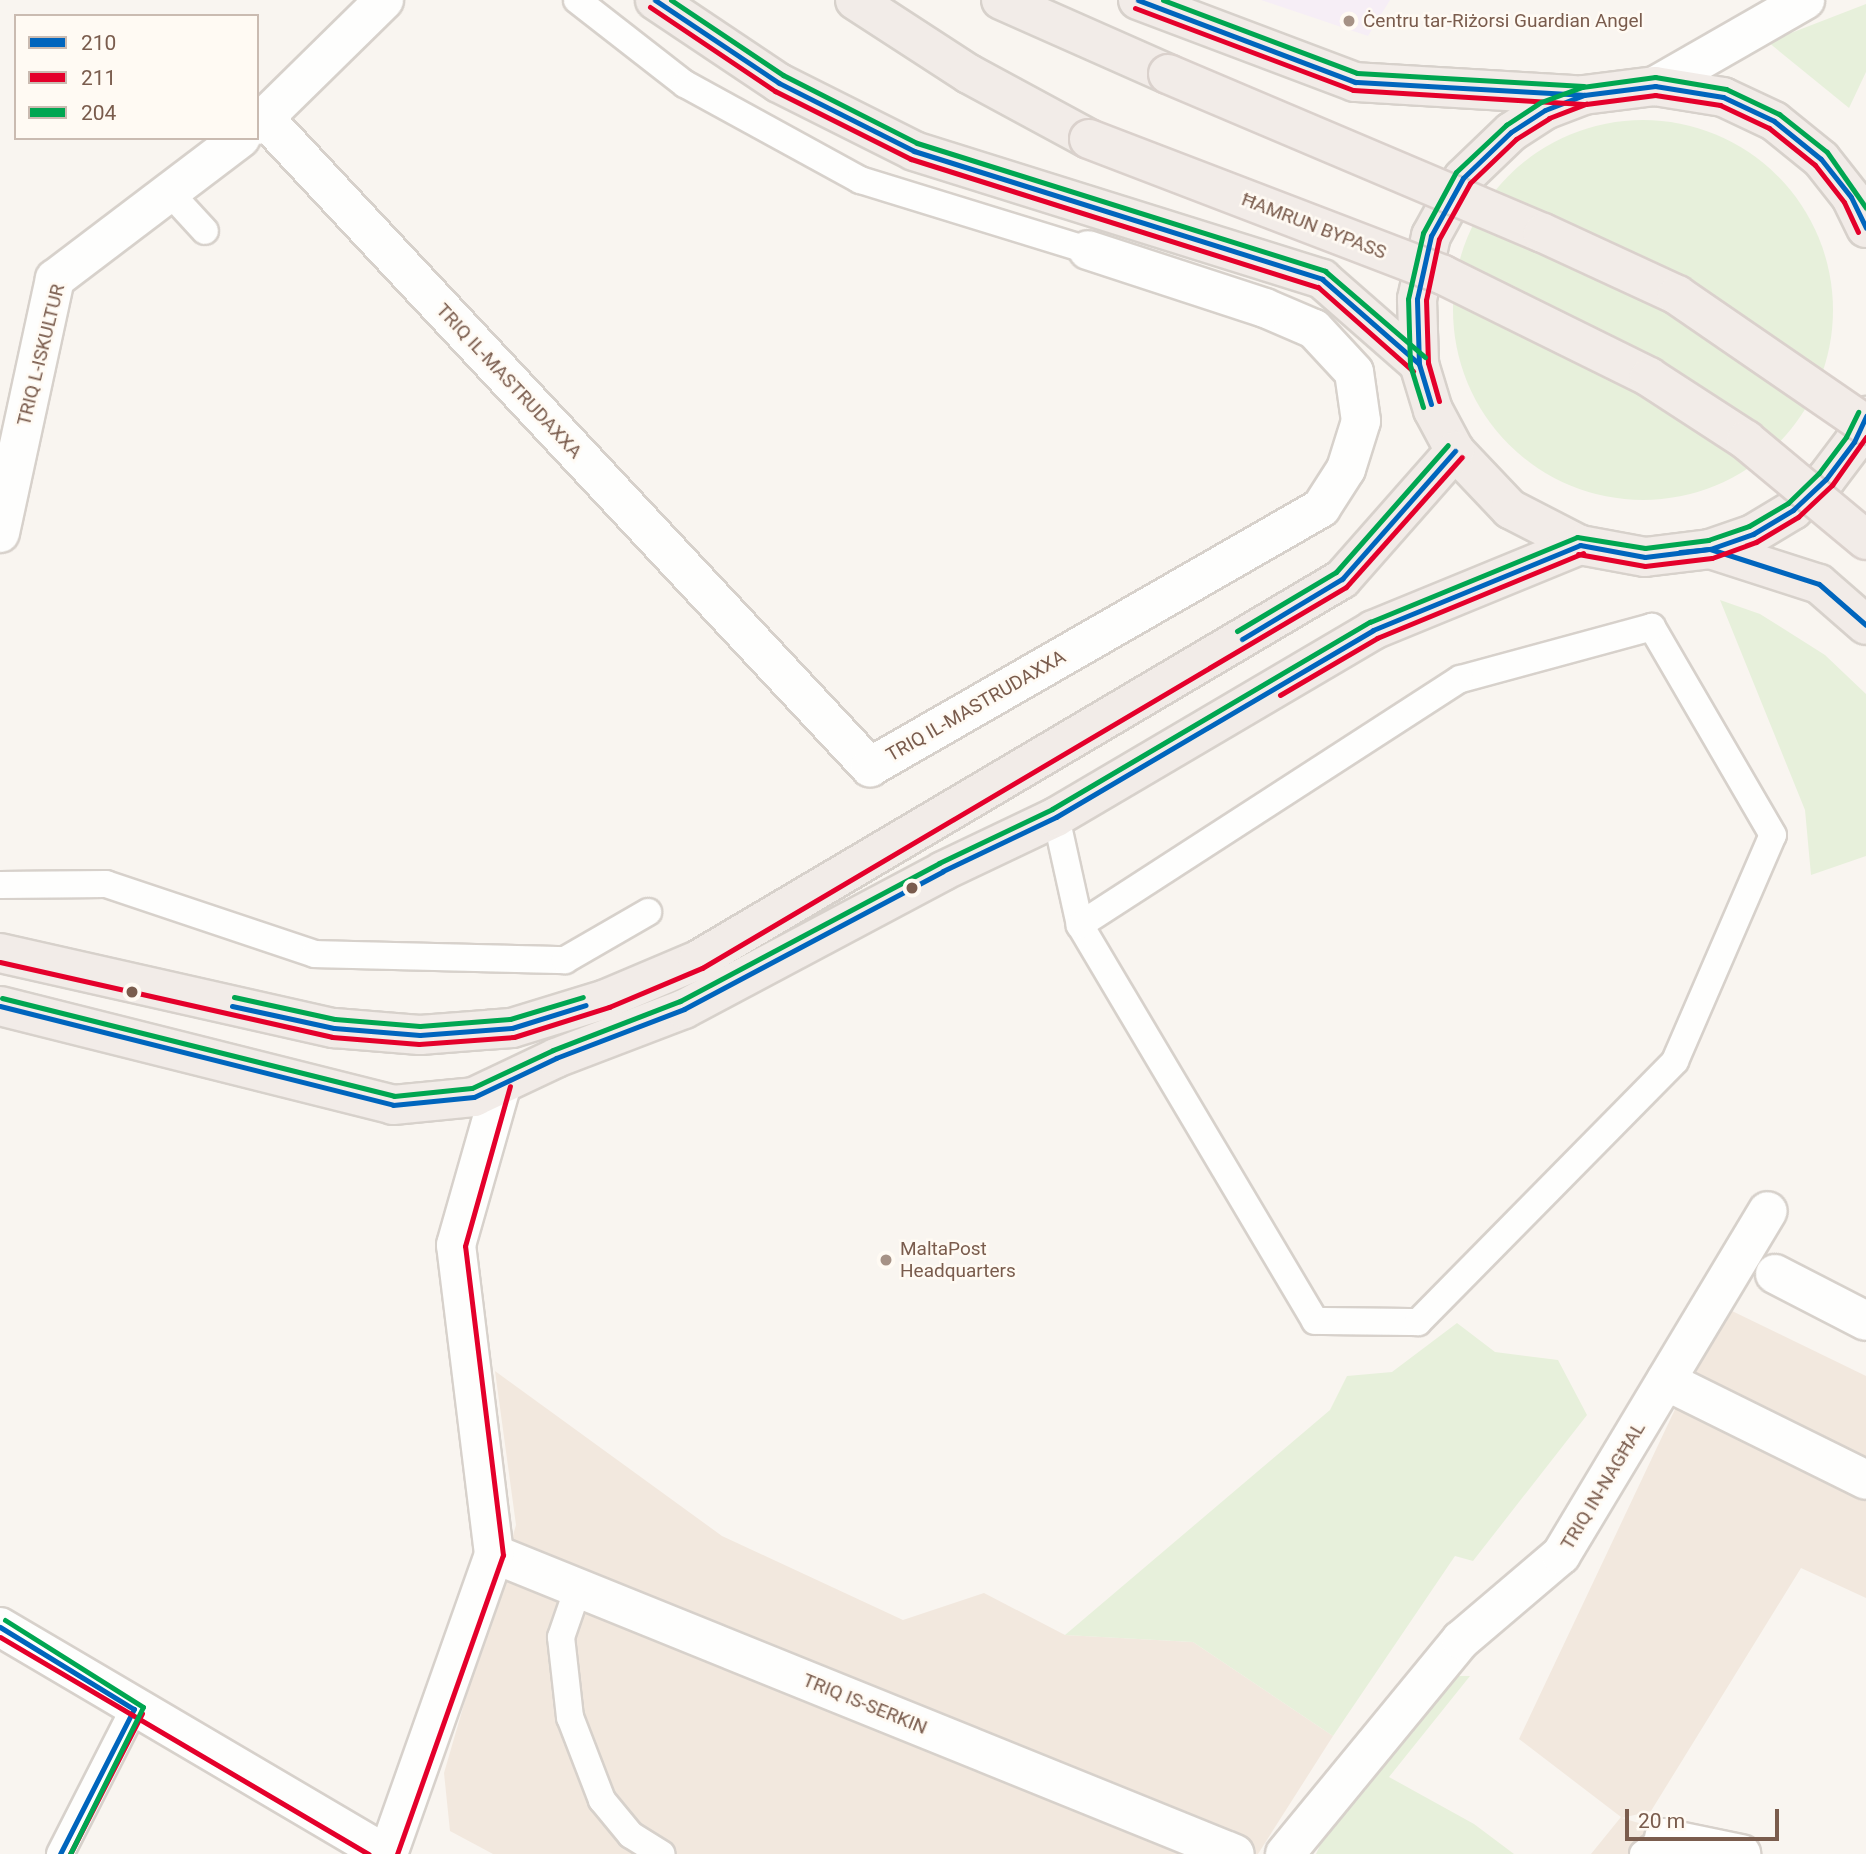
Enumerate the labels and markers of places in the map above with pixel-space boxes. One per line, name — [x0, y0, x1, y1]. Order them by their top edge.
place label: Ċentru tar-Riżorsi Guardian Angel — [1363, 10, 1643, 32]
marker: Ċentru tar-Riżorsi Guardian Angel — [1341, 13, 1357, 29]
unlabelled marker — [905, 881, 919, 895]
unlabelled marker — [125, 985, 139, 999]
place label: MaltaPost Headquarters — [900, 1238, 1016, 1282]
marker: MaltaPost Headquarters — [878, 1252, 894, 1268]

